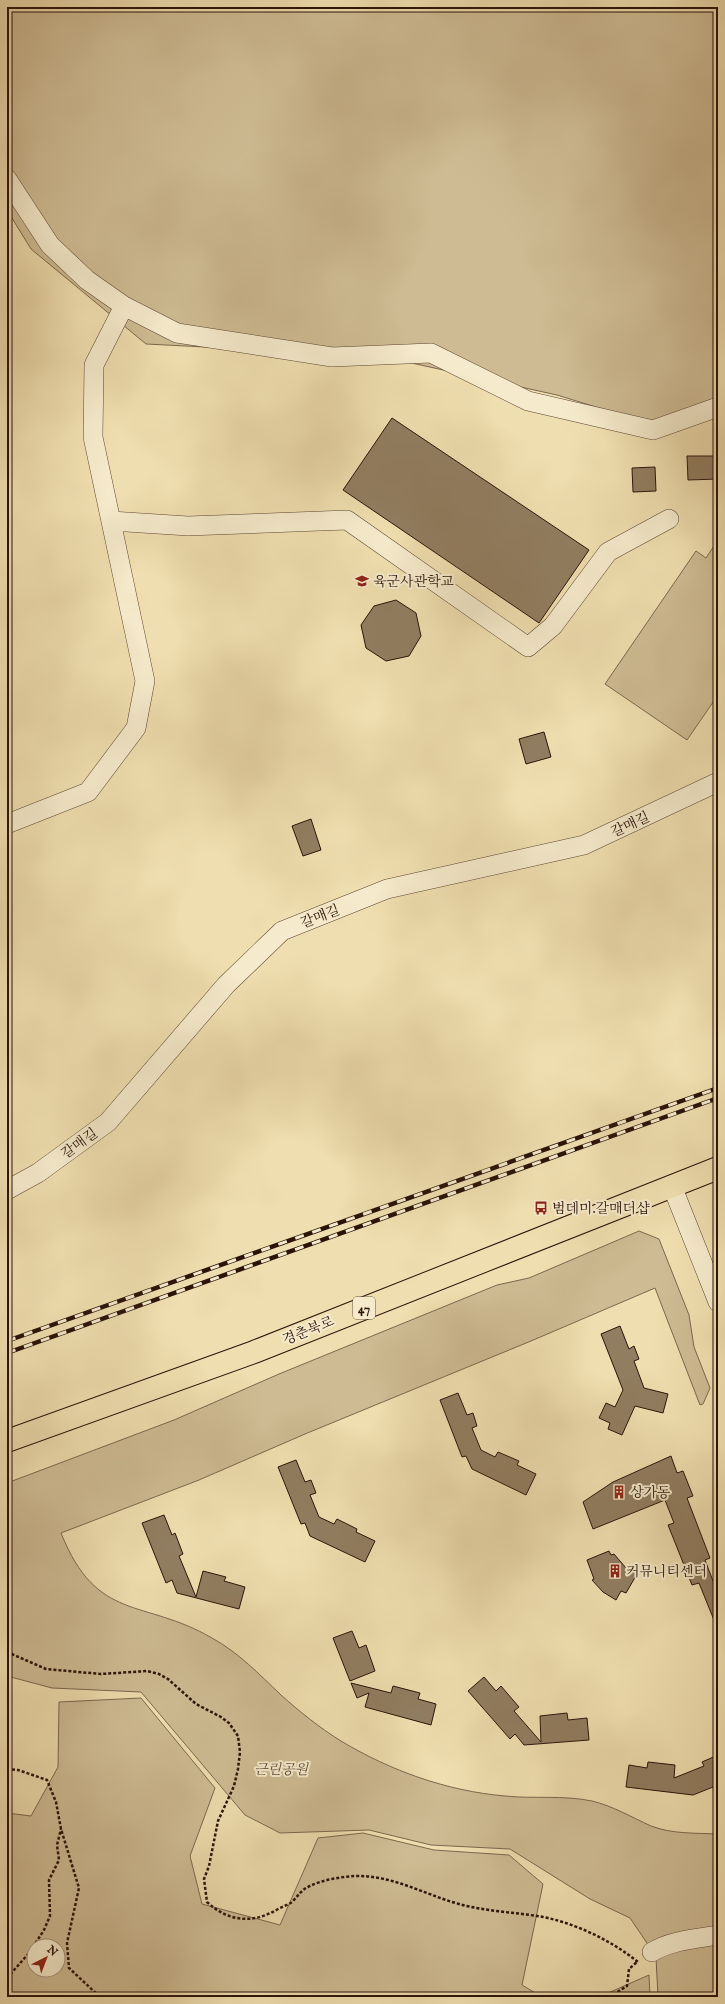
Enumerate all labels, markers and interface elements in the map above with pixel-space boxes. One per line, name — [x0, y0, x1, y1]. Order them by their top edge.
school or university icon: 육군사관학교 — [354, 573, 370, 589]
place label: 육군사관학교 — [373, 573, 455, 591]
street label: 갈매길 — [608, 808, 653, 842]
street label: 갈매길 — [298, 901, 343, 933]
street label: 갈매길 — [58, 1125, 101, 1163]
bus stop icon: 범데미.갈매더샵 — [533, 1200, 549, 1216]
place label: 범데미.갈매더샵 — [552, 1200, 650, 1218]
road number: 47 — [353, 1297, 375, 1319]
street label: 경춘북로 — [280, 1312, 337, 1349]
building icon: 상가동 — [611, 1484, 627, 1500]
place label: 상가동 — [630, 1484, 671, 1502]
building icon: 커뮤니티센터 — [607, 1563, 623, 1579]
place label: 커뮤니티센터 — [626, 1563, 707, 1581]
park label: 근린공원 — [254, 1761, 310, 1779]
north arrow — [26, 1938, 66, 1978]
text: N — [43, 1942, 61, 1960]

